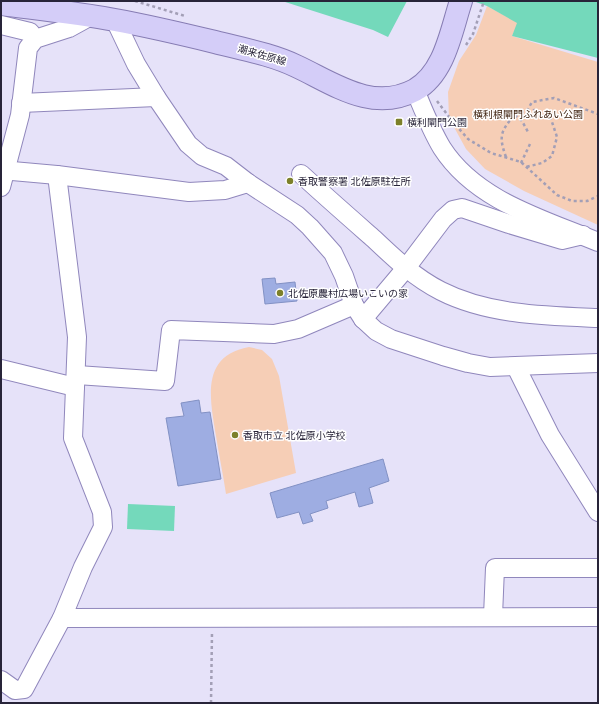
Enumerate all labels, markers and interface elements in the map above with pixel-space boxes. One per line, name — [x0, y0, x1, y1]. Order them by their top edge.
street label: 潮来佐原線 — [236, 42, 288, 68]
park label: 横利根閘門ふれあい公園 — [473, 108, 583, 121]
place label: 横利閘門公園 — [407, 116, 467, 129]
marker: 横利閘門公園 — [394, 117, 404, 127]
place label: 香取警察署 北佐原駐在所 — [298, 175, 411, 188]
marker: 香取警察署 北佐原駐在所 — [285, 176, 295, 186]
place label: 北佐原農村広場いこいの家 — [288, 287, 408, 300]
marker: 北佐原農村広場いこいの家 — [275, 288, 285, 298]
place label: 香取市立 北佐原小学校 — [243, 429, 346, 442]
marker: 香取市立 北佐原小学校 — [230, 430, 240, 440]

